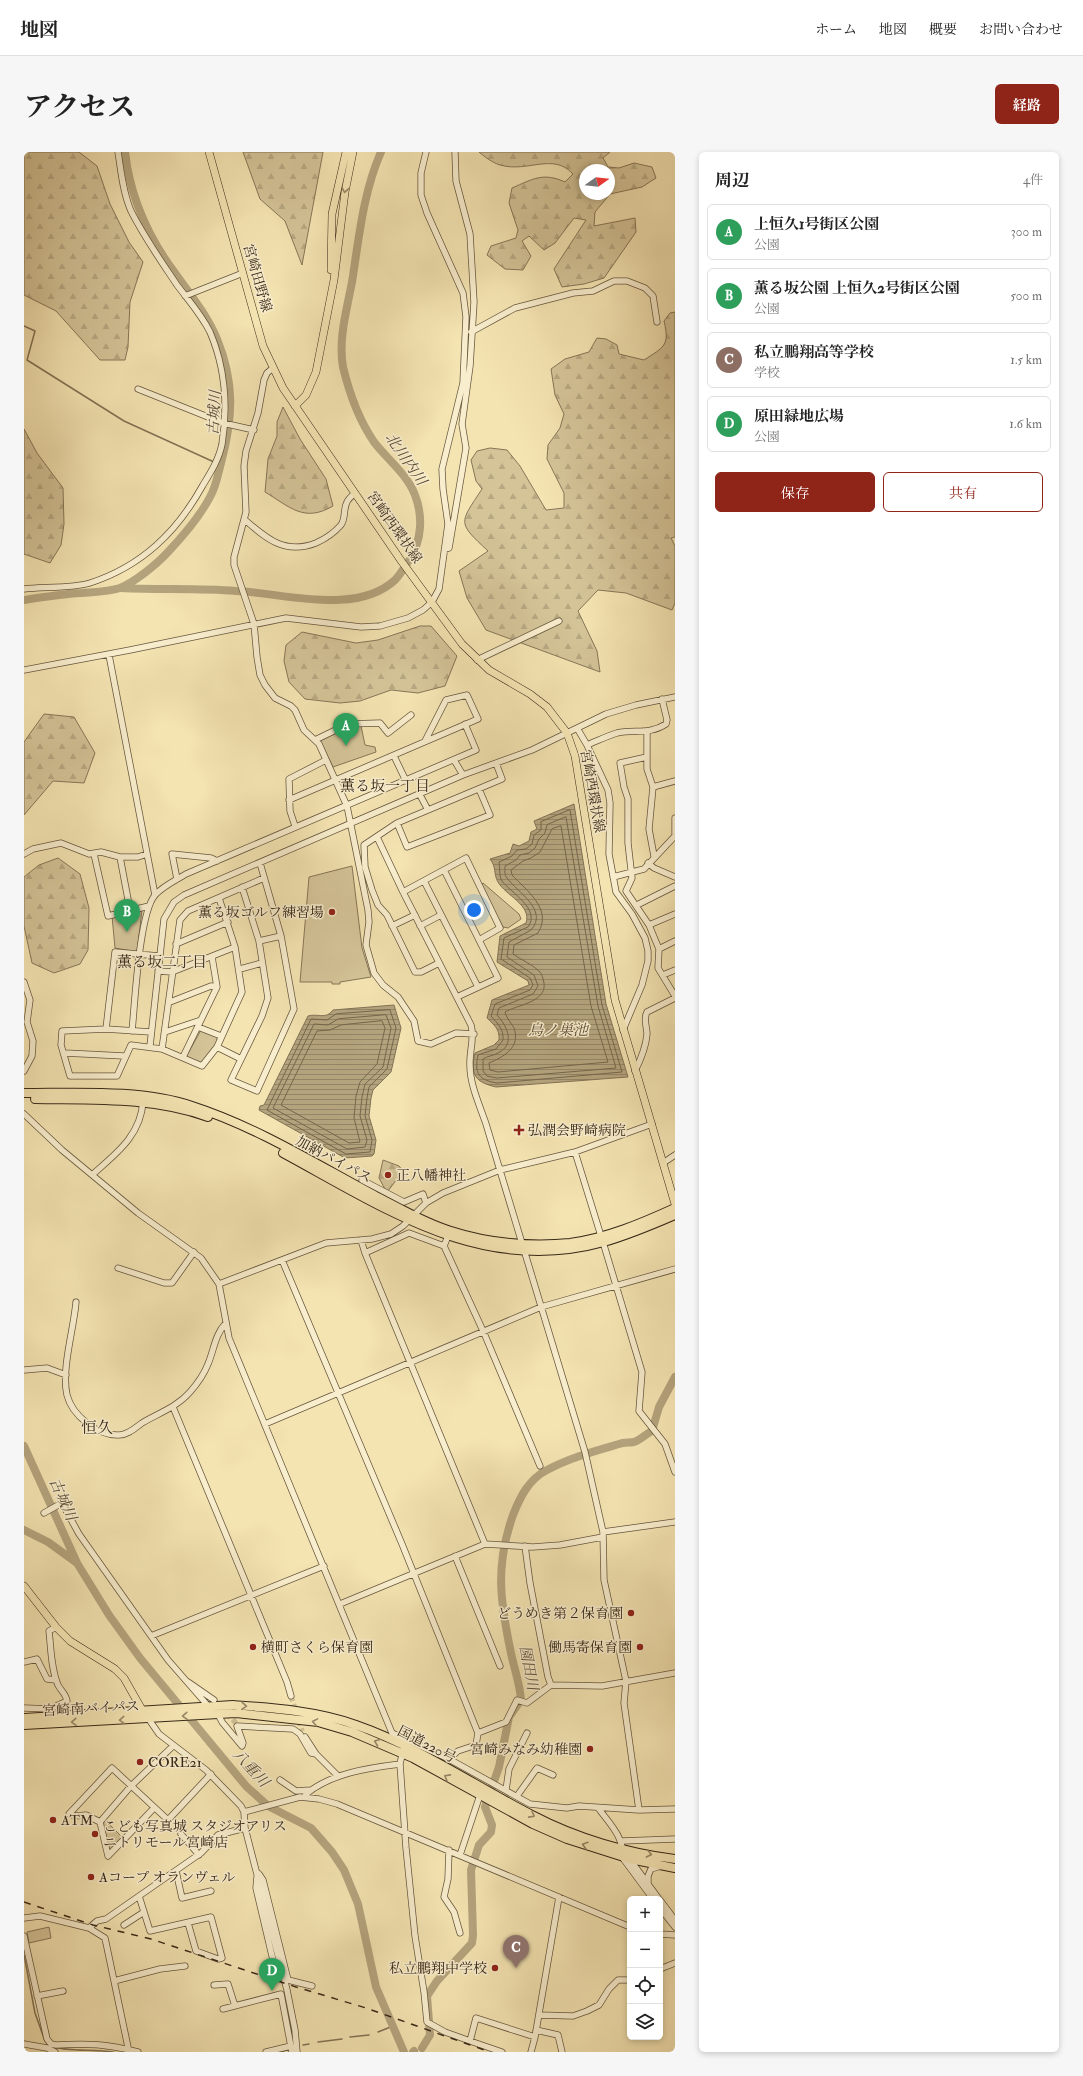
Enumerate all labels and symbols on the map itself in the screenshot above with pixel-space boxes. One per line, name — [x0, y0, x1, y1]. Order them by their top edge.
north arrow — [579, 164, 615, 200]
one-way arrow — [341, 187, 350, 193]
street label: 宮崎田野線 — [240, 242, 275, 314]
water label: 古城川 — [204, 388, 225, 436]
water label: 北川内川 — [381, 429, 432, 491]
street label: 宮崎西環状線 — [364, 488, 426, 567]
pin: A — [333, 713, 359, 746]
street label: 宮崎西環状線 — [577, 748, 608, 834]
district label: 薫る坂一丁目 — [340, 777, 430, 796]
pin: B — [114, 899, 140, 932]
your location — [464, 900, 484, 920]
place label: 薫る坂ゴルフ練習場 — [198, 904, 324, 921]
marker: 薫る坂ゴルフ練習場 — [327, 907, 337, 917]
district label: 薫る坂二丁目 — [117, 953, 207, 972]
water label: 鳥ノ巣池 — [528, 1021, 590, 1040]
place label: 弘潤会野崎病院 — [528, 1122, 626, 1139]
marker: 弘潤会野崎病院 — [513, 1124, 525, 1136]
street label: 加納バイパス — [293, 1132, 375, 1187]
place label: 正八幡神社 — [396, 1167, 466, 1184]
marker: 正八幡神社 — [383, 1170, 393, 1180]
district label: 恒久 — [81, 1418, 113, 1438]
water label: 古城川 — [45, 1475, 81, 1525]
place label: どうめき第２保育園 — [497, 1605, 623, 1622]
marker: どうめき第２保育園 — [626, 1608, 636, 1618]
place label: 横町さくら保育園 — [261, 1639, 373, 1656]
place label: 働馬寄保育園 — [548, 1639, 632, 1656]
marker: 横町さくら保育園 — [248, 1642, 258, 1652]
marker: 働馬寄保育園 — [635, 1642, 645, 1652]
water label: 園田川 — [515, 1644, 543, 1694]
street label: 宮崎南バイパス — [42, 1697, 140, 1720]
one-way arrow — [241, 1702, 247, 1710]
one-way arrow — [182, 1711, 188, 1720]
one-way arrow — [119, 1715, 125, 1724]
one-way arrow — [71, 1718, 77, 1727]
one-way arrow — [311, 1718, 318, 1726]
street label: 国道220号 — [395, 1722, 459, 1766]
one-way arrow — [373, 1739, 380, 1747]
place label: 宮崎みなみ幼稚園 — [470, 1741, 582, 1758]
marker: 宮崎みなみ幼稚園 — [585, 1744, 595, 1754]
water label: 八重川 — [228, 1745, 274, 1793]
place label: CORE21 — [148, 1754, 202, 1771]
marker: CORE21 — [135, 1757, 145, 1767]
one-way arrow — [444, 1775, 451, 1782]
one-way arrow — [527, 1810, 535, 1817]
place label: ATM — [60, 1812, 94, 1829]
marker: ATM — [48, 1815, 58, 1825]
place label: こども写真城 スタジオアリス ニトリモール宮崎店 — [103, 1818, 287, 1851]
marker: こども写真城 スタジオアリス ニトリモール宮崎店 — [90, 1829, 100, 1839]
one-way arrow — [581, 1841, 588, 1850]
one-way arrow — [646, 1850, 652, 1858]
place label: Aコープ オランヴェル — [98, 1869, 236, 1886]
marker: Aコープ オランヴェル — [86, 1872, 96, 1882]
pin: C — [503, 1935, 529, 1968]
pin: D — [259, 1958, 285, 1991]
place label: 私立鵬翔中学校 — [389, 1960, 487, 1977]
marker: 私立鵬翔中学校 — [490, 1963, 500, 1973]

